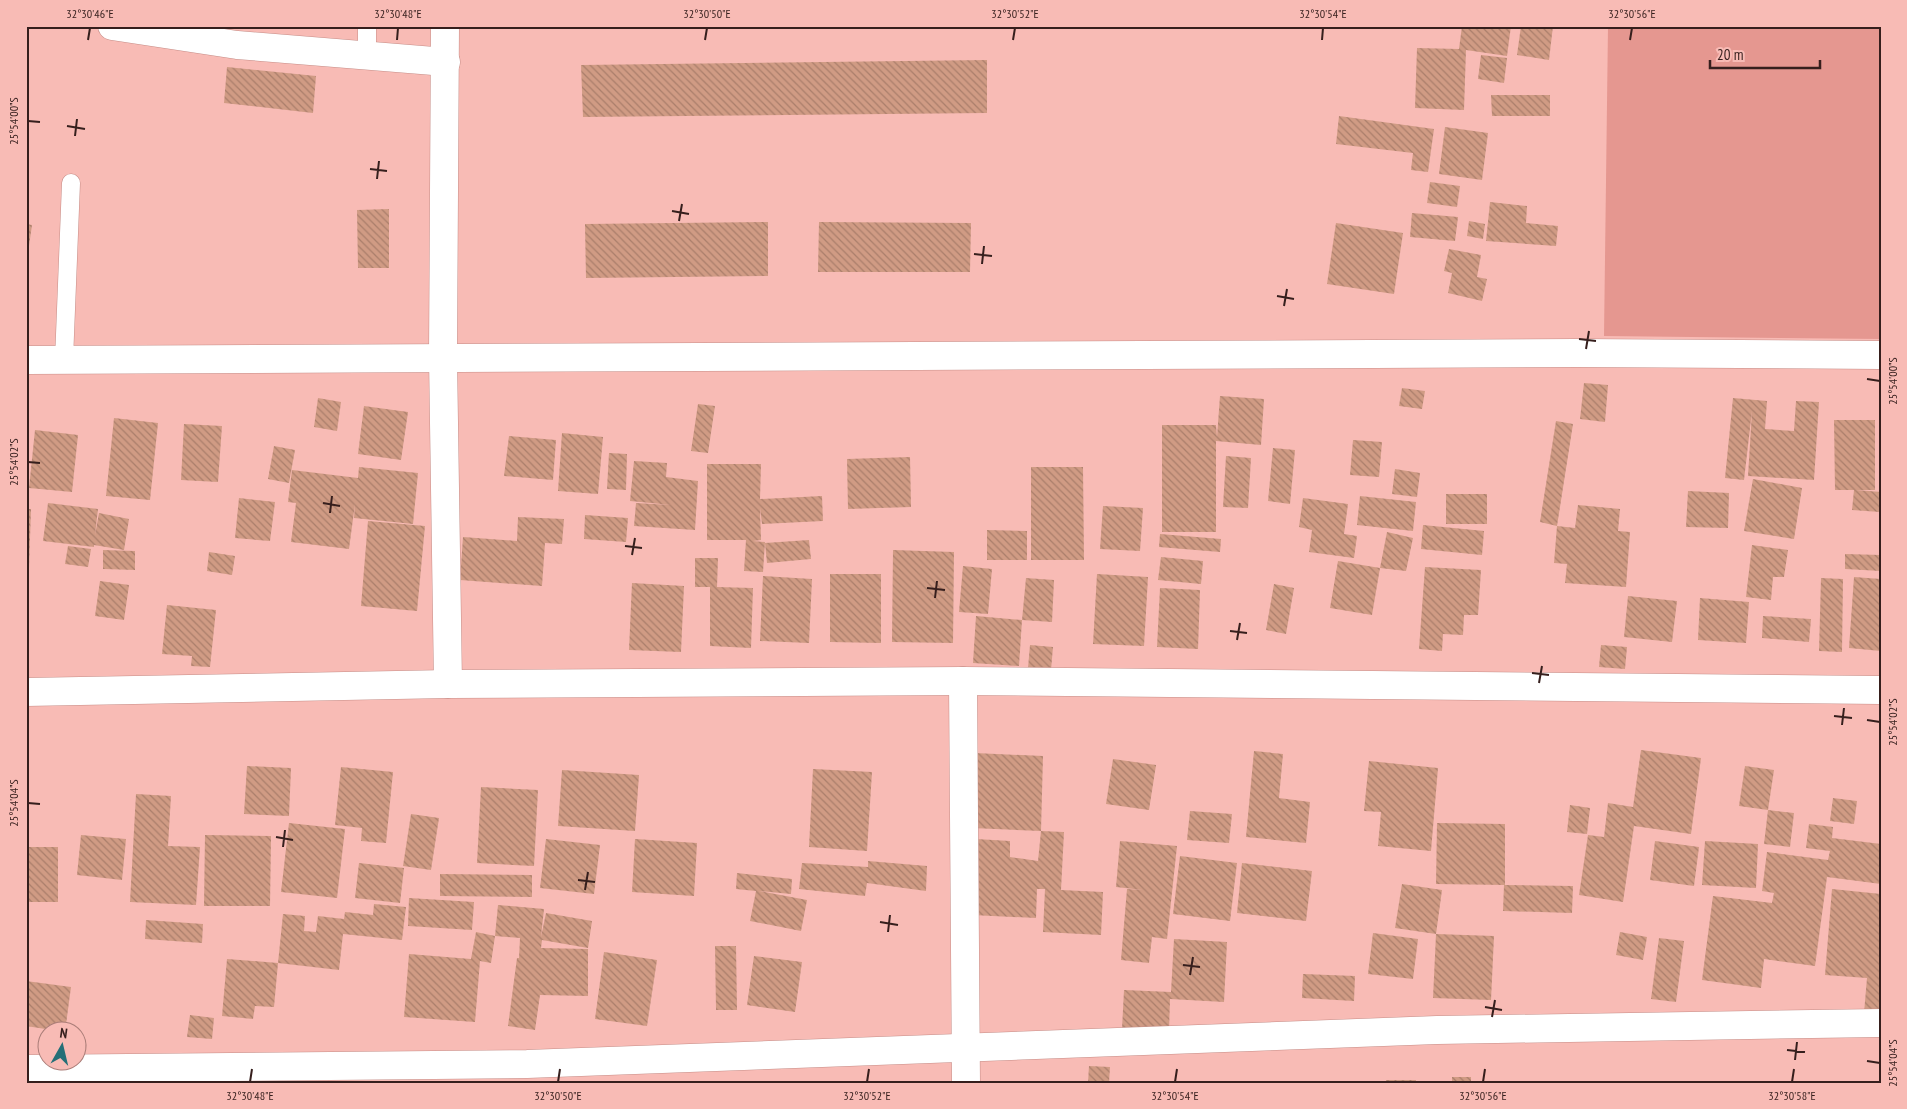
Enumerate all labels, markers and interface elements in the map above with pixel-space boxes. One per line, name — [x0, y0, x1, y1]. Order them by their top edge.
text: 32°30'46"E — [66, 6, 114, 21]
text: 32°30'48"E — [374, 6, 422, 21]
text: 32°30'50"E — [683, 6, 731, 21]
text: 32°30'52"E — [991, 6, 1039, 21]
text: 32°30'54"E — [1299, 6, 1347, 21]
text: 32°30'56"E — [1608, 6, 1656, 21]
scale bar — [1710, 38, 1820, 70]
text: 20 m — [1717, 45, 1743, 64]
text: 25°54'00"S — [6, 97, 21, 145]
text: 25°54'00"S — [1885, 357, 1900, 405]
text: 25°54'02"S — [6, 438, 21, 486]
text: 25°54'02"S — [1885, 698, 1900, 746]
text: 25°54'04"S — [6, 779, 21, 827]
north arrow — [38, 1022, 88, 1072]
text: N — [59, 1024, 69, 1043]
text: 25°54'04"S — [1885, 1039, 1900, 1087]
text: 32°30'48"E — [226, 1088, 274, 1103]
text: 32°30'50"E — [534, 1088, 582, 1103]
text: 32°30'52"E — [843, 1088, 891, 1103]
text: 32°30'54"E — [1151, 1088, 1199, 1103]
text: 32°30'56"E — [1459, 1088, 1507, 1103]
text: 32°30'58"E — [1768, 1088, 1816, 1103]

